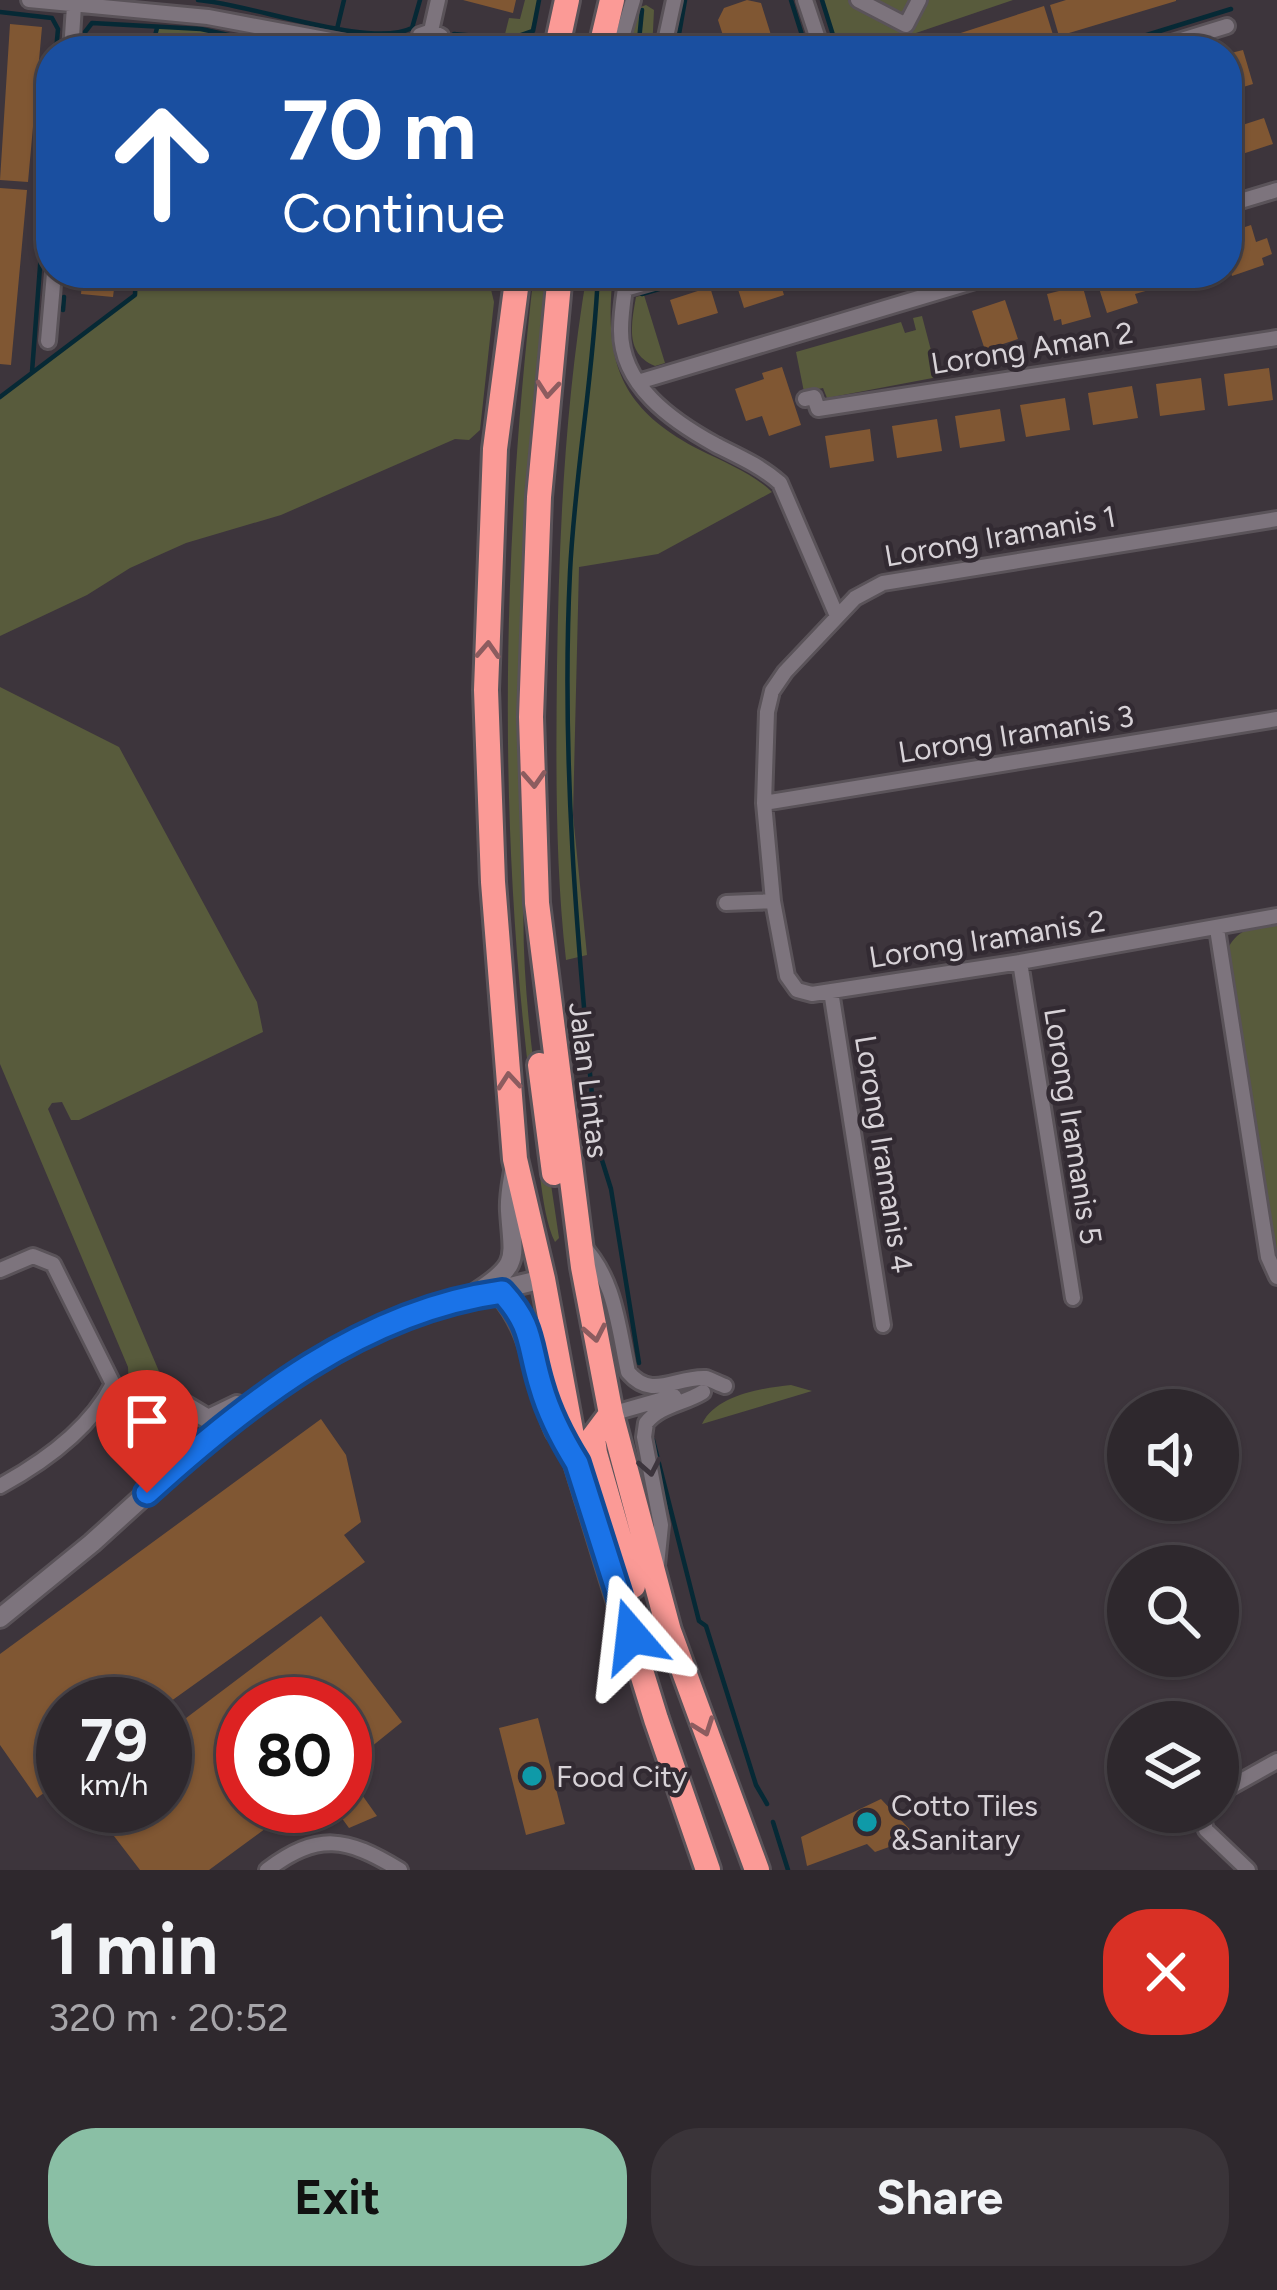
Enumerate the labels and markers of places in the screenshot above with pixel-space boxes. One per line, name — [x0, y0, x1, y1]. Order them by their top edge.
pin — [96, 1370, 198, 1493]
place label: Food City — [556, 1758, 688, 1795]
marker: Food City — [519, 1763, 545, 1789]
place label: Cotto Tiles &Sanitary — [891, 1787, 1038, 1858]
marker: Cotto Tiles &Sanitary — [854, 1809, 880, 1835]

